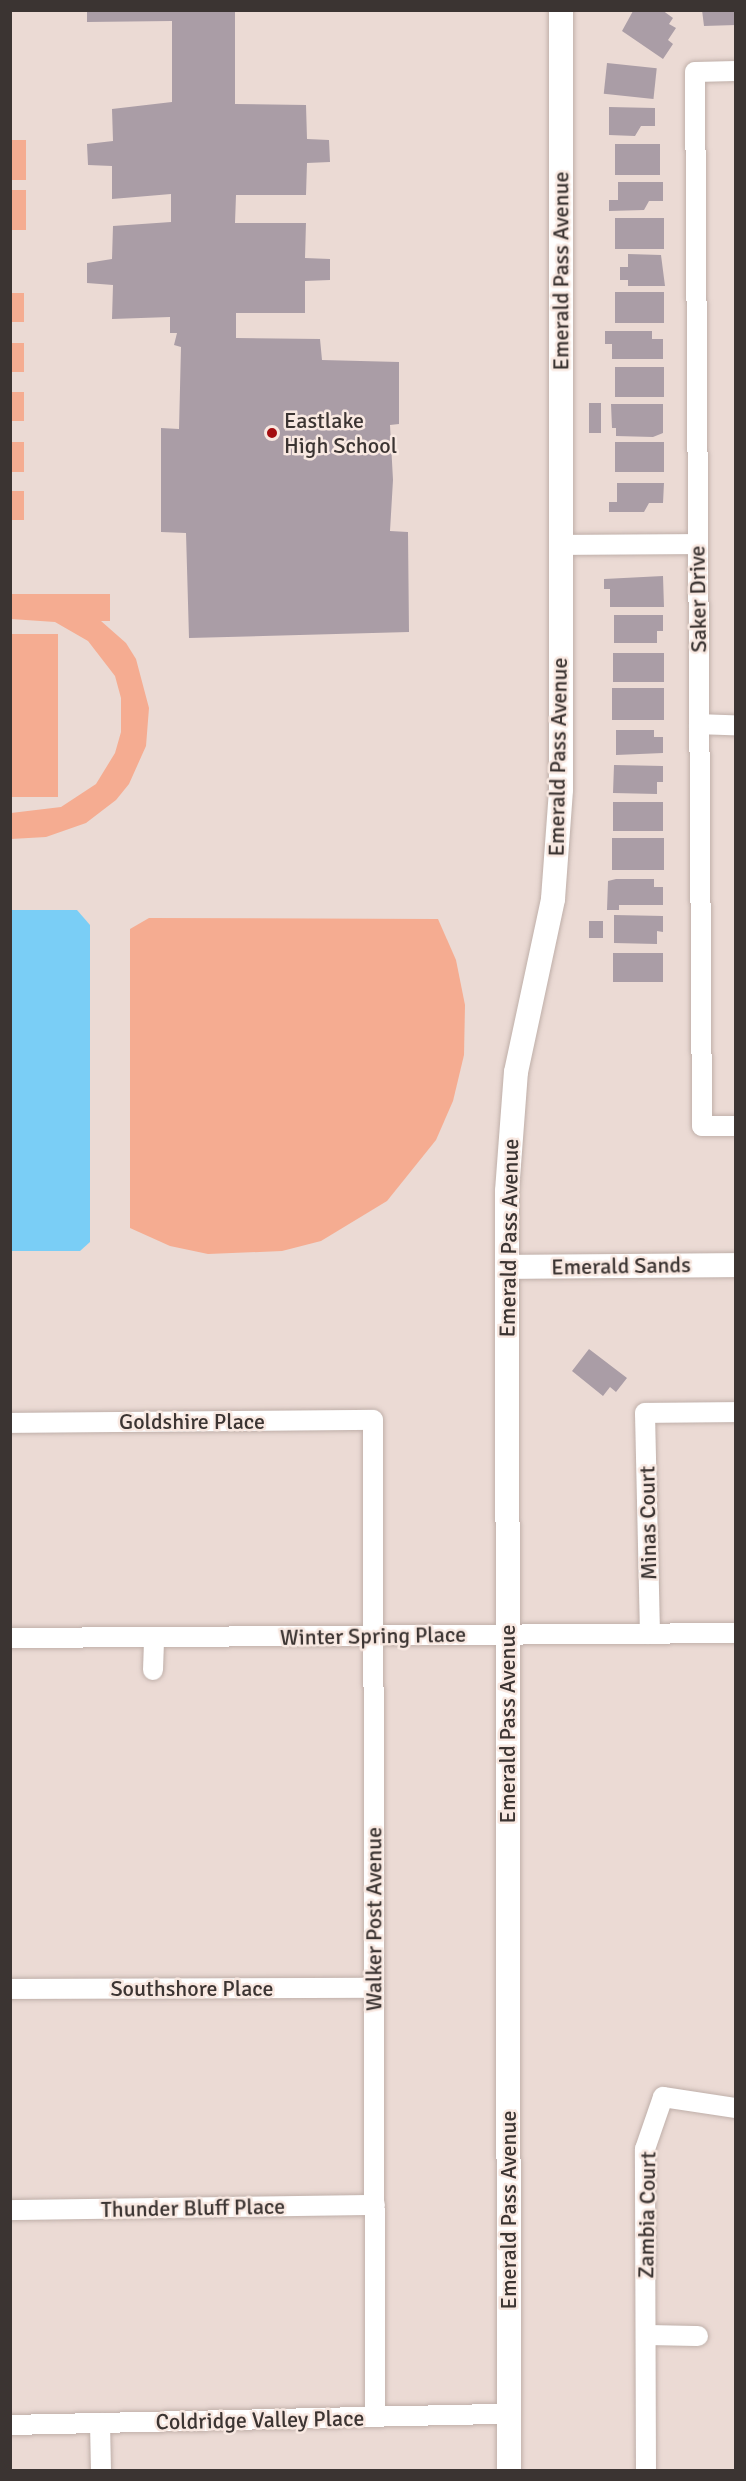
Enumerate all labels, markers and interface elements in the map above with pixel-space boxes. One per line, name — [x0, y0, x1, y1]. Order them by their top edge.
street label: Emerald Pass Avenue — [548, 172, 574, 370]
place label: Eastlake High School — [284, 407, 397, 458]
marker: Eastlake High School — [265, 426, 279, 440]
street label: Saker Drive — [684, 545, 712, 653]
street label: Emerald Pass Avenue — [543, 657, 573, 857]
street label: Emerald Pass Avenue — [494, 1138, 524, 1338]
street label: Emerald Sands — [551, 1252, 691, 1280]
street label: Goldshire Place — [119, 1409, 265, 1435]
street label: Minas Court — [634, 1466, 662, 1580]
street label: Winter Spring Place — [280, 1621, 466, 1651]
street label: Emerald Pass Avenue — [495, 1625, 521, 1823]
street label: Walker Post Avenue — [361, 1827, 387, 2011]
street label: Southshore Place — [110, 1976, 274, 2002]
street label: Emerald Pass Avenue — [496, 2111, 522, 2309]
street label: Zambia Court — [633, 2151, 661, 2279]
street label: Thunder Bluff Place — [101, 2193, 285, 2223]
street label: Coldridge Valley Place — [155, 2405, 365, 2435]

